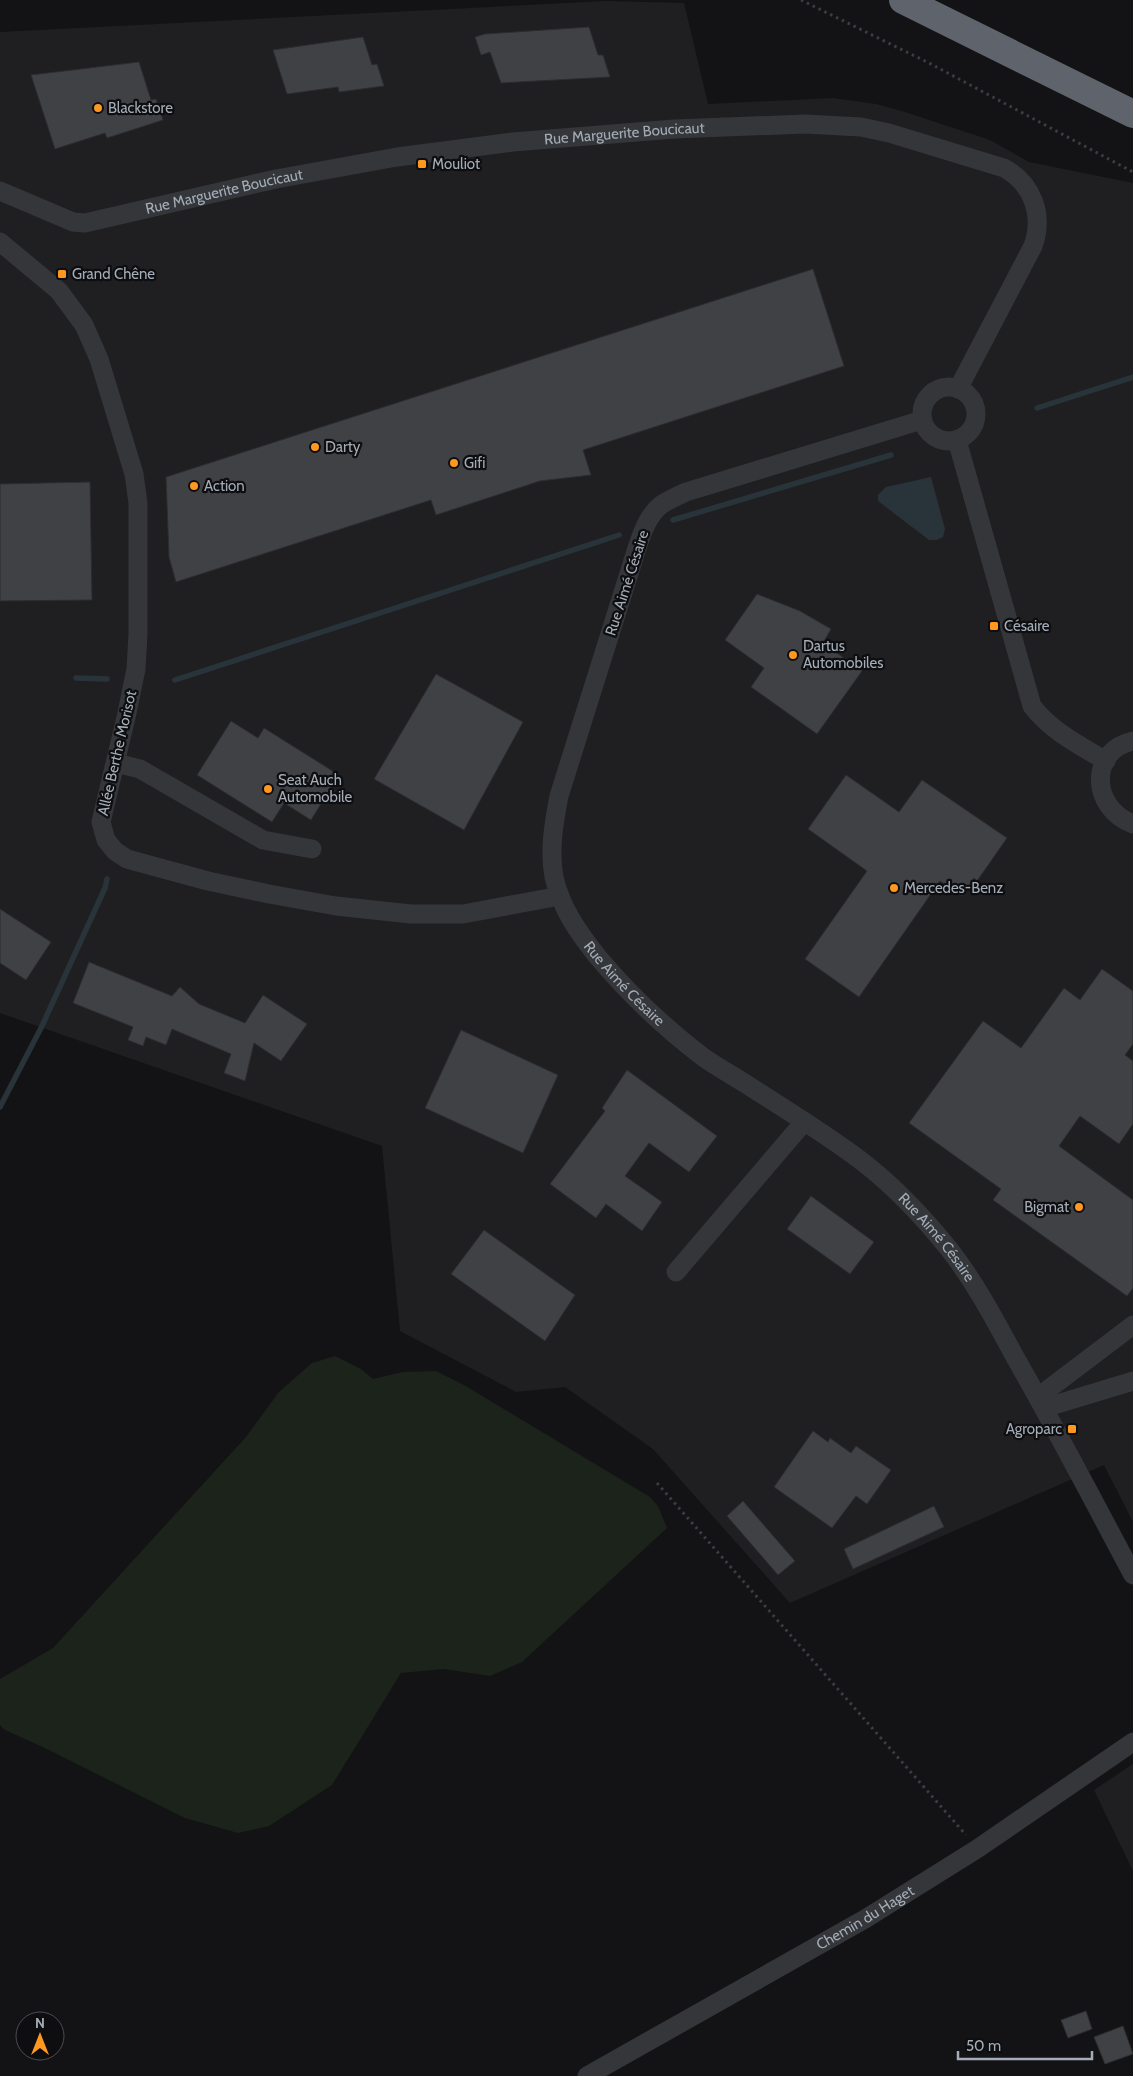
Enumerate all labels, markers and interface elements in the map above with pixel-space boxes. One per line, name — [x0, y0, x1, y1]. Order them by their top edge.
place label: Blackstore — [108, 99, 173, 117]
marker: Blackstore — [92, 102, 104, 114]
street label: Rue Marguerite Boucicaut — [543, 119, 705, 148]
place label: Mouliot — [432, 155, 480, 173]
marker: Mouliot — [416, 158, 428, 170]
street label: Rue Marguerite Boucicaut — [144, 165, 304, 218]
place label: Grand Chêne — [72, 265, 155, 283]
marker: Grand Chêne — [56, 268, 68, 280]
place label: Darty — [325, 438, 361, 456]
marker: Darty — [309, 441, 321, 453]
place label: Gifi — [464, 454, 485, 472]
marker: Gifi — [448, 457, 460, 469]
place label: Action — [204, 477, 245, 495]
marker: Action — [188, 480, 200, 492]
street label: Rue Aimé Césaire — [601, 528, 653, 638]
place label: Césaire — [1004, 617, 1050, 635]
marker: Césaire — [988, 620, 1000, 632]
place label: Dartus Automobiles — [803, 637, 883, 672]
marker: Dartus Automobiles — [787, 649, 799, 661]
street label: Allée Berthe Morisot — [94, 689, 140, 817]
place label: Seat Auch Automobile — [278, 771, 353, 806]
marker: Seat Auch Automobile — [262, 783, 274, 795]
place label: Mercedes-Benz — [904, 879, 1003, 897]
marker: Mercedes-Benz — [888, 882, 900, 894]
street label: Rue Aimé Césaire — [580, 938, 669, 1030]
street label: Rue Aimé Césaire — [895, 1189, 979, 1285]
place label: Bigmat — [1024, 1198, 1069, 1216]
marker: Bigmat — [1073, 1201, 1085, 1213]
place label: Agroparc — [1006, 1420, 1062, 1438]
marker: Agroparc — [1066, 1423, 1078, 1435]
street label: Chemin du Haget — [813, 1882, 917, 1954]
north arrow — [15, 2011, 65, 2061]
text: N — [35, 2014, 45, 2032]
scale bar — [958, 2028, 1092, 2060]
text: 50 m — [966, 2037, 1001, 2055]

